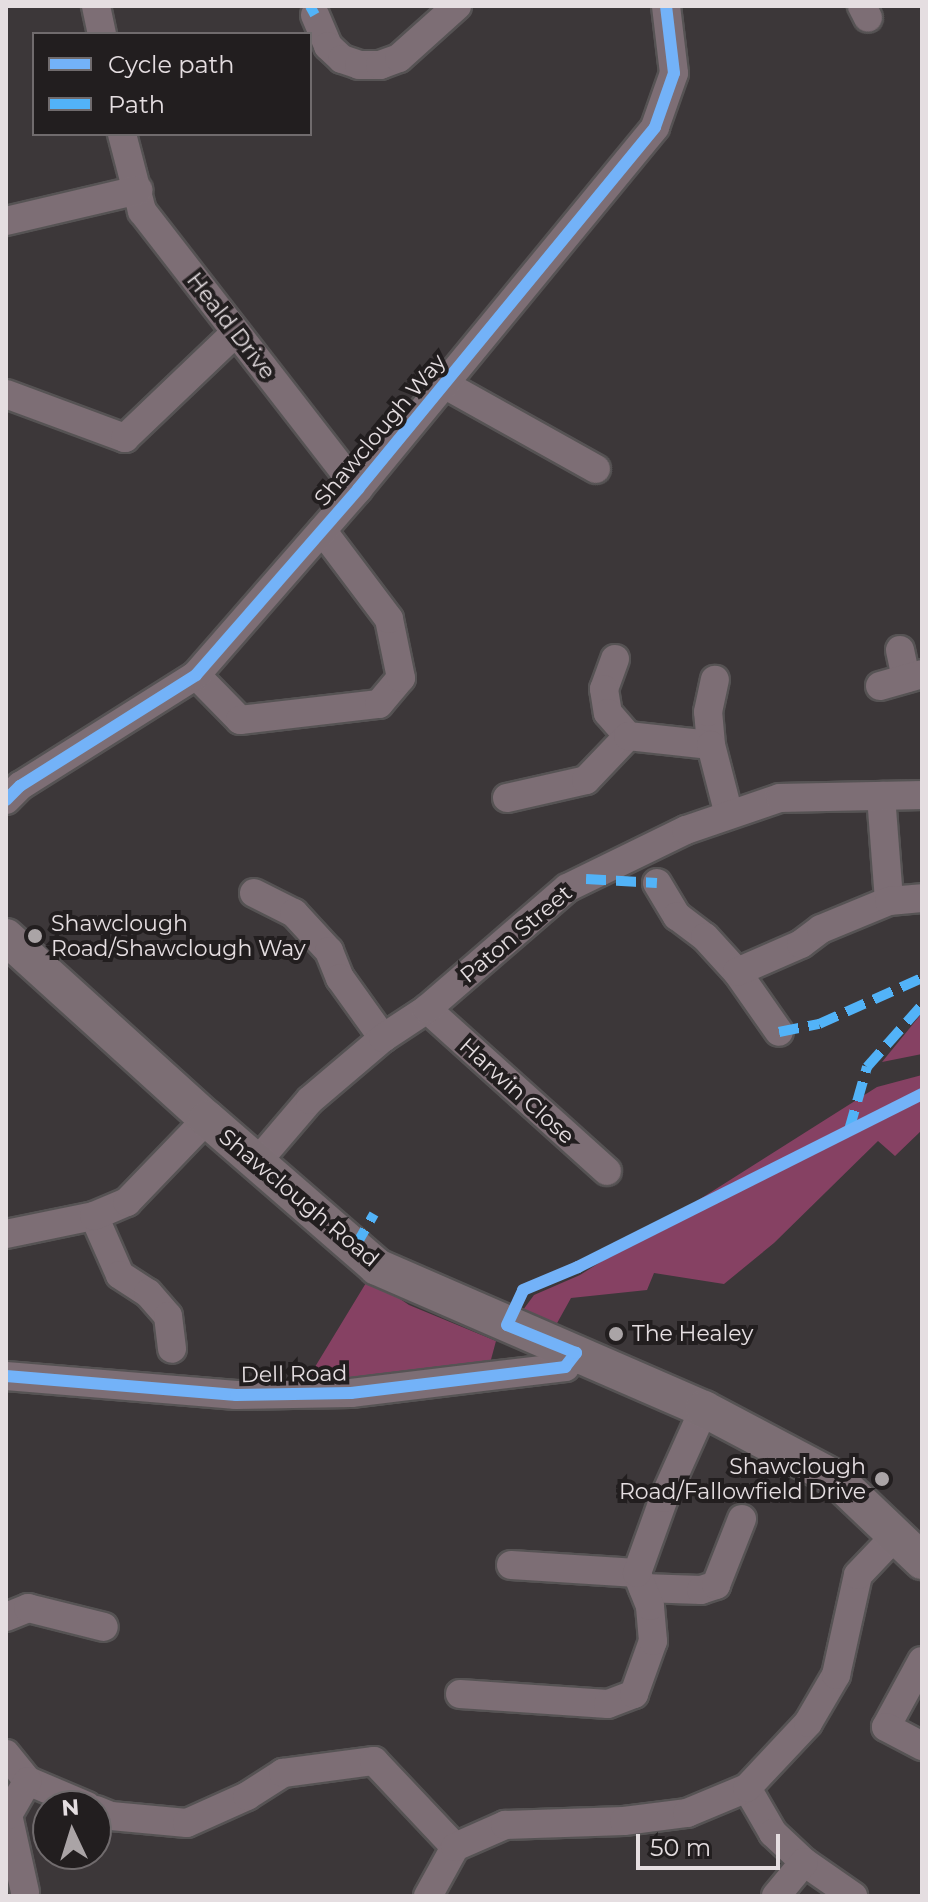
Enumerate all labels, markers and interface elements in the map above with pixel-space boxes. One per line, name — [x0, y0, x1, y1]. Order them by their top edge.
legend — [32, 32, 312, 136]
text: Cycle path — [108, 50, 235, 79]
text: Path — [108, 90, 165, 119]
street label: Heald Drive — [181, 267, 281, 385]
street label: Shawclough Way — [309, 349, 451, 511]
street label: Paton Street — [455, 880, 577, 988]
place label: Shawclough Road/Shawclough Way — [51, 910, 306, 962]
marker: Shawclough Road/Shawclough Way — [26, 927, 44, 945]
street label: Harwin Close — [454, 1033, 580, 1149]
street label: Shawclough Road — [214, 1124, 384, 1272]
place label: The Healey — [632, 1321, 753, 1347]
marker: The Healey — [607, 1325, 625, 1343]
street label: Dell Road — [240, 1360, 348, 1388]
place label: Shawclough Road/Fallowfield Drive — [619, 1453, 866, 1504]
marker: Shawclough Road/Fallowfield Drive — [873, 1470, 891, 1488]
north arrow — [32, 1790, 112, 1870]
text: N — [61, 1793, 80, 1822]
scale bar — [640, 1818, 784, 1868]
text: 50 m — [650, 1833, 711, 1862]

